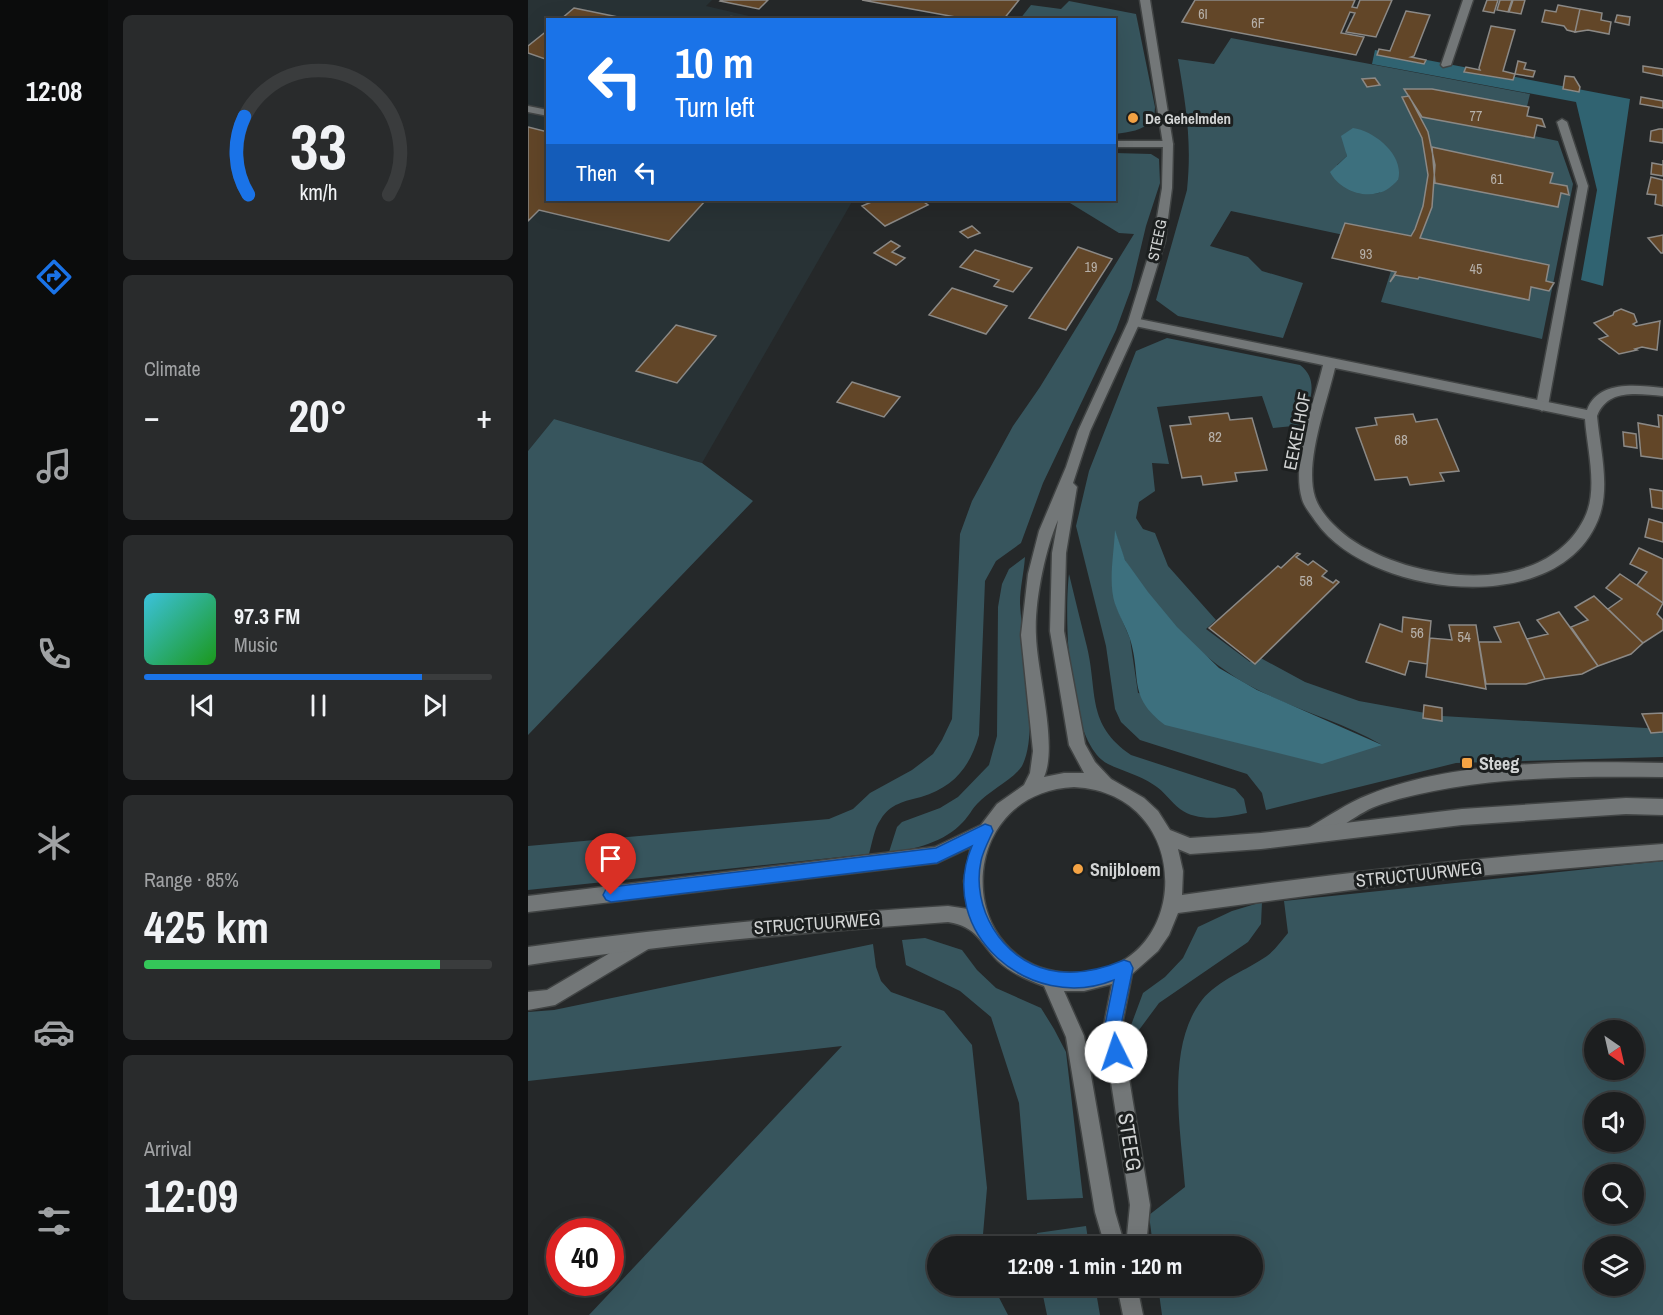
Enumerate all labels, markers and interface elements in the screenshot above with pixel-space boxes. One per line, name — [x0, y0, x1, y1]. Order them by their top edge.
house number: 6I — [1198, 5, 1208, 23]
house number: 6F — [1251, 14, 1265, 32]
text: 10 m — [675, 35, 754, 91]
icon: left — [576, 42, 654, 120]
text: 12:08 — [26, 73, 82, 109]
text: Turn left — [675, 89, 754, 125]
text: 33 — [290, 104, 346, 188]
house number: 77 — [1470, 107, 1482, 125]
place label: De Gehelmden — [1145, 108, 1231, 129]
marker: De Gehelmden — [1126, 111, 1140, 125]
icon: left — [629, 156, 662, 189]
text: Then — [576, 158, 617, 188]
house number: 61 — [1491, 170, 1504, 188]
text: km/h — [299, 178, 337, 207]
street label: STEEG — [1142, 217, 1172, 263]
house number: 93 — [1360, 245, 1372, 263]
icon: directions — [33, 256, 75, 298]
house number: 19 — [1085, 258, 1097, 276]
house number: 45 — [1470, 260, 1482, 278]
text: Climate — [144, 355, 201, 382]
text: 20° — [288, 385, 348, 446]
street label: EEKELHOF — [1277, 390, 1317, 472]
text: − — [144, 394, 160, 438]
text: + — [476, 394, 492, 438]
house number: 82 — [1208, 426, 1222, 447]
house number: 68 — [1394, 429, 1408, 450]
icon: music — [33, 445, 75, 487]
house number: 58 — [1299, 570, 1313, 591]
text: 97.3 FM — [234, 601, 300, 631]
house number: 56 — [1410, 622, 1424, 643]
house number: 54 — [1457, 626, 1471, 647]
text: Music — [234, 631, 278, 658]
icon: phone — [33, 633, 75, 675]
icon: previous — [186, 689, 219, 722]
icon: pause — [302, 689, 335, 722]
icon: next — [418, 689, 451, 722]
place label: Steeg — [1479, 751, 1519, 776]
marker: Steeg — [1460, 756, 1474, 770]
icon: climate — [33, 822, 75, 864]
pin — [585, 833, 636, 895]
icon: arrive — [594, 842, 627, 875]
street label: STRUCTUURWEG — [1355, 855, 1483, 893]
place label: Snijbloem — [1090, 857, 1161, 882]
marker: Snijbloem — [1071, 862, 1085, 876]
text: Range · 85% — [144, 866, 239, 893]
text: 425 km — [144, 896, 269, 957]
street label: STRUCTUURWEG — [753, 906, 881, 940]
icon: car — [33, 1011, 75, 1053]
position arrow — [1084, 1020, 1148, 1084]
north arrow — [1584, 1020, 1644, 1080]
map controls — [1584, 1020, 1644, 1296]
button: sound — [1584, 1092, 1644, 1152]
street label: STEEG — [1111, 1111, 1149, 1173]
text: Arrival — [144, 1135, 191, 1162]
button: search — [1584, 1164, 1644, 1224]
text: 12:09 — [144, 1165, 238, 1226]
icon: filters — [33, 1200, 75, 1242]
speed limit sign: 40 — [546, 1218, 624, 1296]
button: layers — [1584, 1236, 1644, 1296]
text: 12:09 · 1 min · 120 m — [1008, 1251, 1182, 1281]

